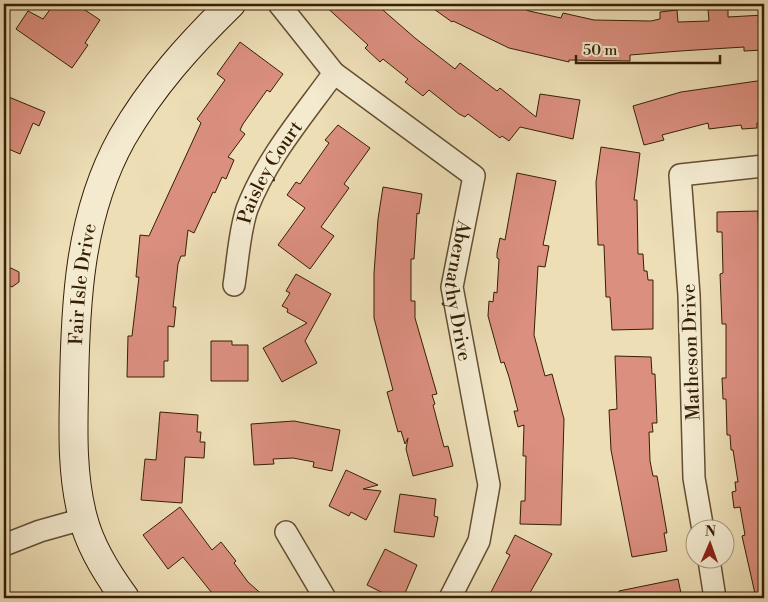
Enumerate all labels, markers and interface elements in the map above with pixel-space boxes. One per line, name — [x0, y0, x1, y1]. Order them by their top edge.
scale bar — [576, 32, 719, 64]
text: 50 m — [583, 41, 617, 60]
street label: Paisley Court — [232, 116, 308, 226]
street label: Abernathy Drive — [439, 217, 477, 363]
street label: Fair Isle Drive — [64, 221, 102, 345]
street label: Matheson Drive — [677, 283, 705, 421]
north arrow — [686, 520, 736, 570]
text: N — [705, 523, 716, 541]

